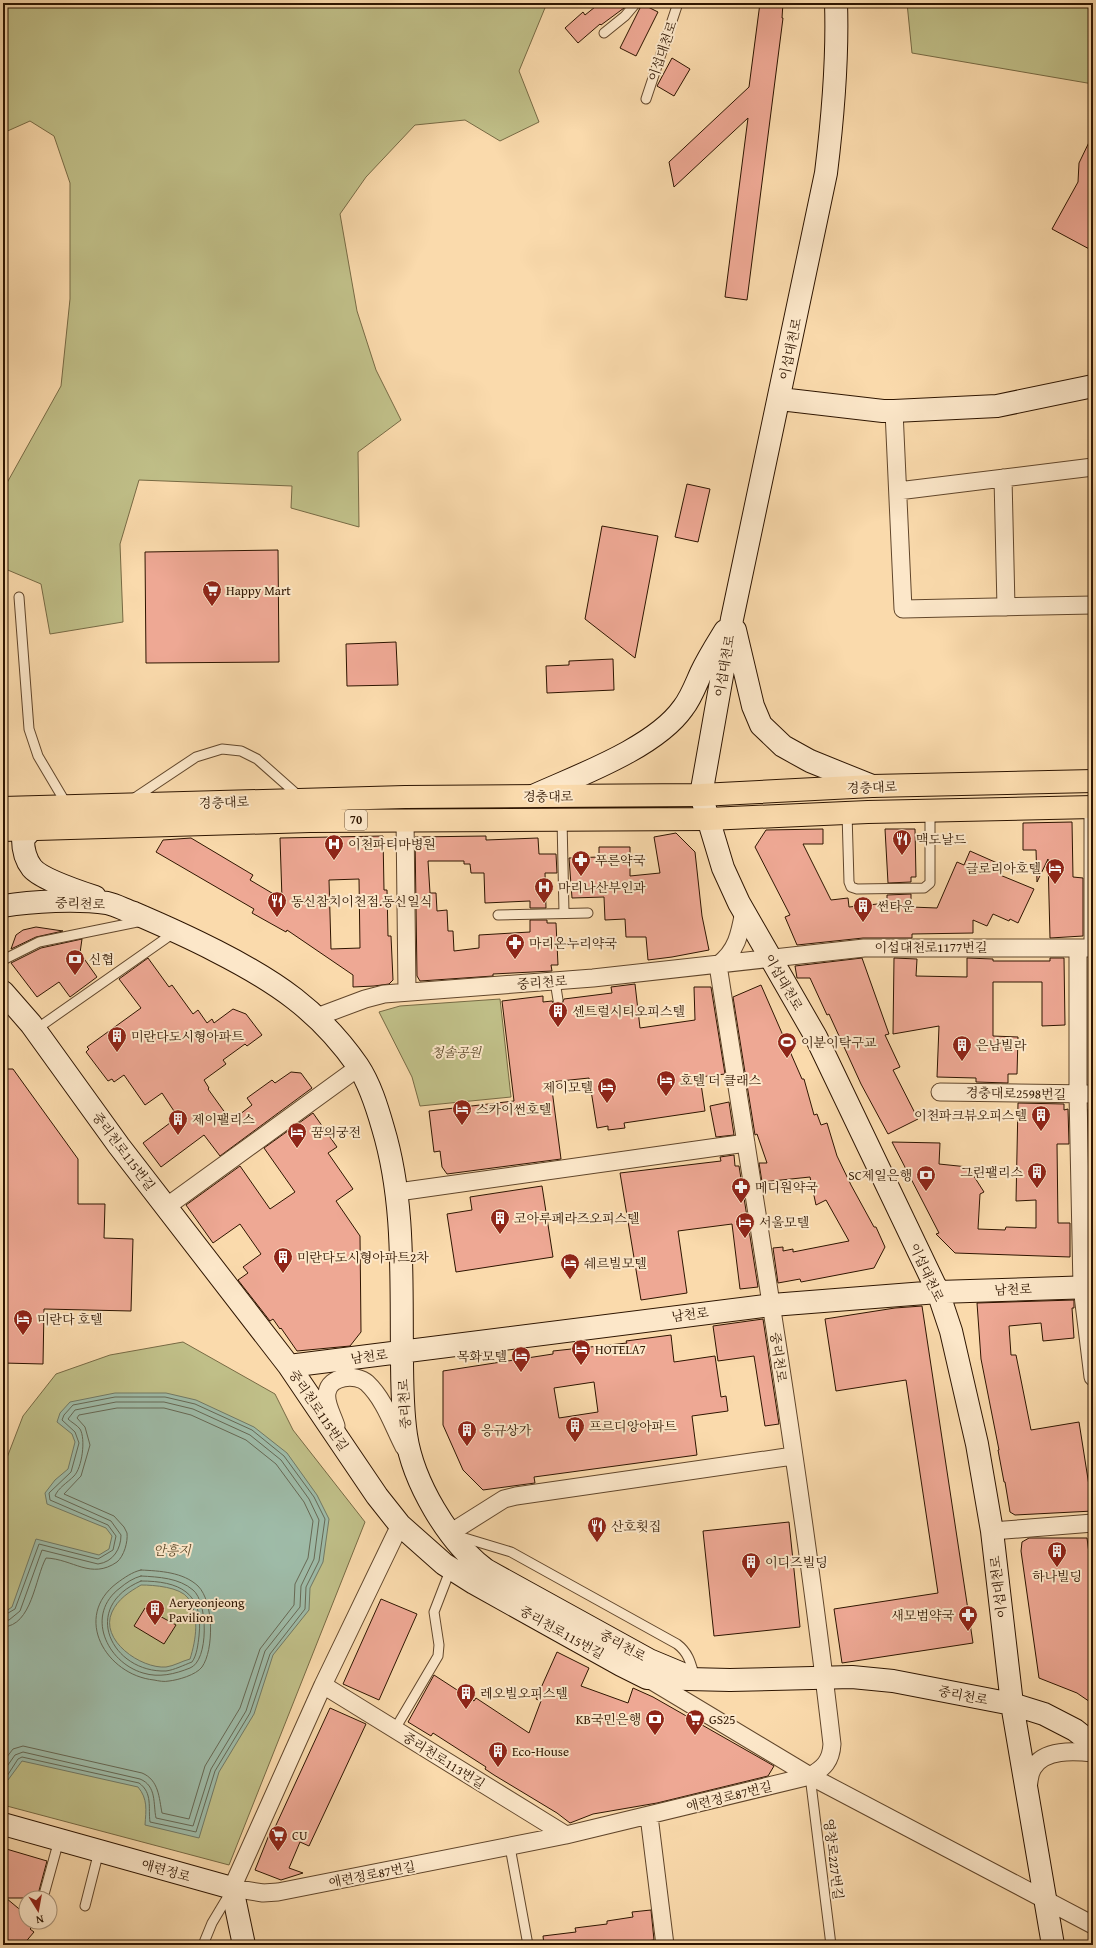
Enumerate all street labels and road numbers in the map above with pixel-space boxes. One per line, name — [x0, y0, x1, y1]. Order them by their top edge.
street label: 이섭대천로 — [643, 18, 682, 84]
street label: 이섭대천로 — [775, 316, 806, 382]
street label: 이섭대천로 — [710, 633, 739, 699]
street label: 경충대로 — [847, 777, 898, 798]
street label: 경충대로 — [523, 787, 574, 806]
street label: 경충대로 — [199, 792, 250, 813]
road number: 70 — [345, 810, 367, 830]
street label: 중리천로 — [55, 893, 106, 914]
street label: 이섭대천로1177번길 — [875, 938, 987, 957]
street label: 이섭대천로 — [760, 950, 808, 1015]
street label: 중리천로 — [516, 971, 568, 994]
street label: 경충대로2598번길 — [966, 1083, 1066, 1104]
street label: 중리천로115번길 — [88, 1108, 160, 1195]
street label: 이섭대천로 — [905, 1240, 949, 1305]
street label: 남천로 — [994, 1279, 1033, 1300]
street label: 남천로 — [670, 1303, 710, 1326]
street label: 중리천로 — [766, 1331, 791, 1384]
street label: 남천로 — [349, 1345, 389, 1368]
street label: 중리천로115번길 — [284, 1366, 353, 1455]
street label: 중리천로 — [394, 1378, 415, 1430]
street label: 이섭대천로 — [985, 1554, 1012, 1619]
street label: 중리천로115번길 — [516, 1601, 608, 1664]
street label: 중리천로 — [596, 1625, 650, 1666]
street label: 중리천로 — [936, 1681, 990, 1710]
street label: 중리천로113번길 — [399, 1727, 489, 1793]
street label: 애련정로87번길 — [684, 1777, 774, 1816]
street label: 영창로227번길 — [819, 1817, 848, 1901]
street label: 애련정로 — [139, 1854, 193, 1887]
street label: 애련정로87번길 — [327, 1857, 417, 1892]

